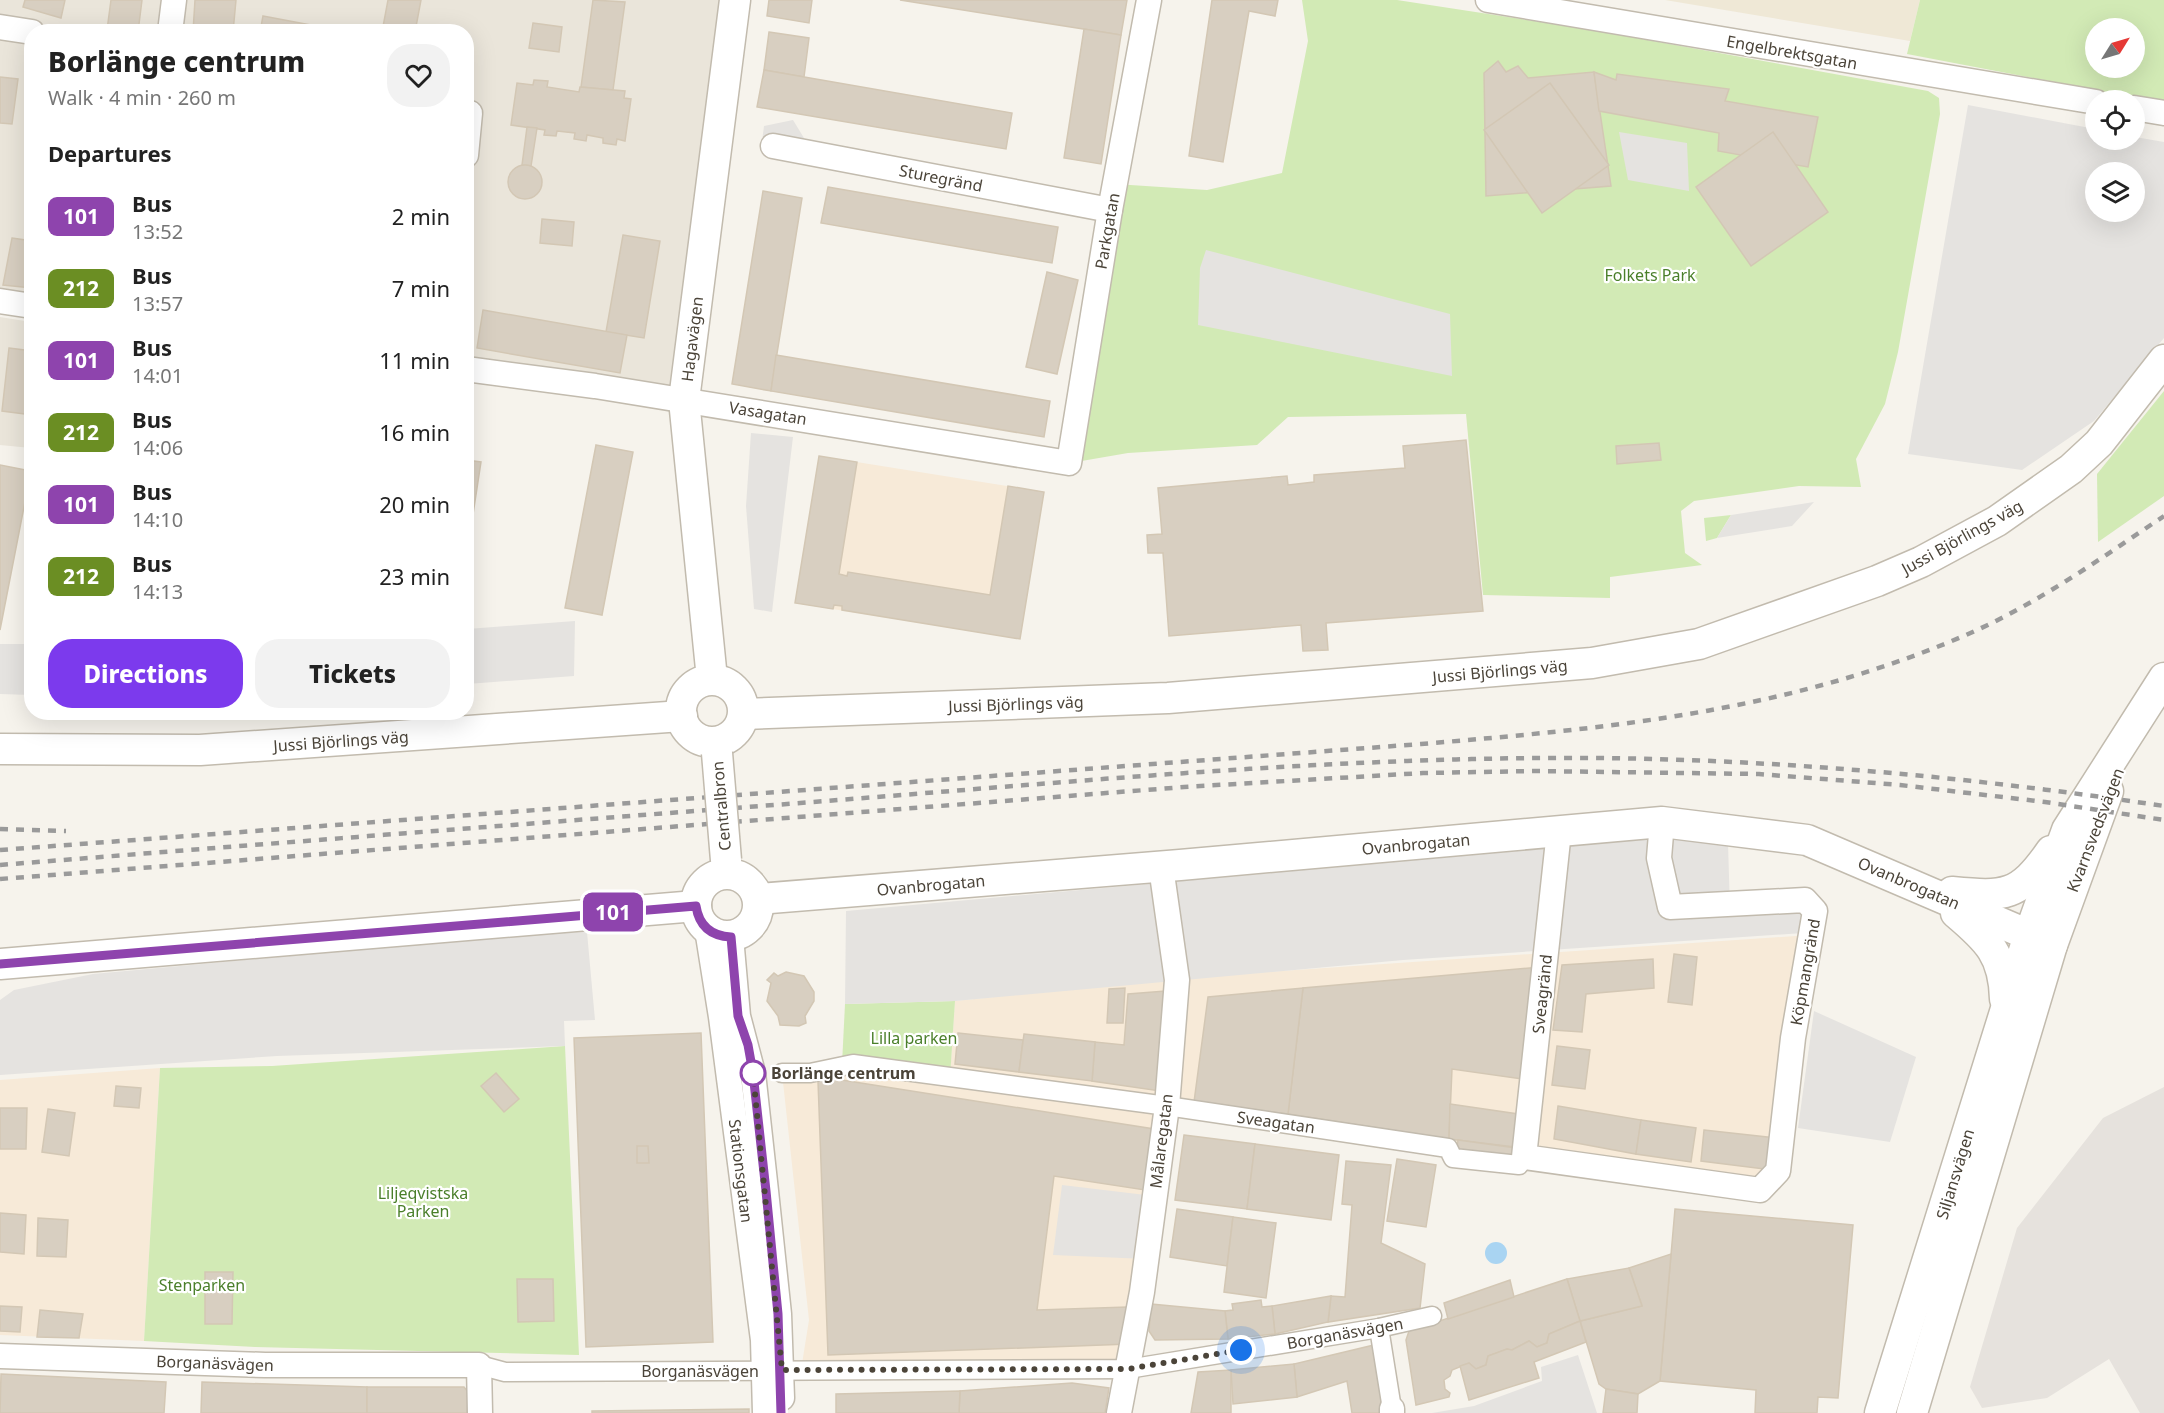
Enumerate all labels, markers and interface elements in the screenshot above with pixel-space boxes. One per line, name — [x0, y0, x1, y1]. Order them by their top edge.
north arrow — [2085, 18, 2145, 78]
map controls — [2085, 18, 2145, 222]
street label: Engelbrektsgatan — [1725, 30, 1859, 74]
text: Borlänge centrum — [48, 42, 305, 80]
button: heart — [387, 44, 450, 107]
text: Walk · 4 min · 260 m — [48, 84, 236, 111]
button: locate — [2085, 90, 2145, 150]
text: Departures — [48, 138, 172, 168]
street label: Sturegränd — [897, 159, 985, 197]
button: layers — [2085, 162, 2145, 222]
text: Bus — [132, 188, 172, 218]
street label: Parkgatan — [1089, 191, 1125, 271]
text: 2 min — [392, 201, 450, 231]
text: 101 — [63, 202, 99, 230]
text: 13:52 — [132, 218, 183, 245]
text: Bus — [132, 260, 172, 290]
park label: Folkets Park — [1604, 264, 1696, 286]
text: 7 min — [392, 273, 450, 303]
text: 212 — [63, 274, 99, 302]
text: 13:57 — [132, 290, 183, 317]
street label: Hagavägen — [676, 295, 708, 383]
text: Bus — [132, 332, 172, 362]
text: 11 min — [379, 345, 450, 375]
text: 101 — [63, 346, 99, 374]
text: 14:01 — [132, 362, 183, 389]
street label: Vasagatan — [728, 396, 808, 430]
text: Bus — [132, 404, 172, 434]
text: 16 min — [379, 417, 450, 447]
text: 212 — [63, 418, 99, 446]
text: 14:06 — [132, 434, 183, 461]
text: Bus — [132, 476, 172, 506]
text: 20 min — [379, 489, 450, 519]
text: 101 — [63, 490, 99, 518]
street label: Jussi Björlings väg — [1896, 495, 2027, 580]
text: 14:10 — [132, 506, 183, 533]
text: Bus — [132, 548, 172, 578]
text: 23 min — [379, 561, 450, 591]
text: 212 — [63, 562, 99, 590]
text: 14:13 — [132, 578, 183, 605]
button: Directions — [48, 639, 243, 708]
button: Tickets — [255, 639, 450, 708]
street label: Jussi Björlings väg — [1430, 654, 1568, 688]
street label: Jussi Björlings väg — [946, 691, 1084, 717]
street label: Jussi Björlings väg — [271, 725, 409, 757]
street label: Centralbron — [706, 760, 736, 852]
street label: Kvarnsvedsvägen — [2061, 765, 2129, 895]
street label: Ovanbrogatan — [1361, 828, 1471, 860]
street label: Ovanbrogatan — [1855, 852, 1963, 914]
street label: Ovanbrogatan — [876, 869, 986, 901]
line badge: 101 — [578, 892, 648, 932]
text: 101 — [595, 898, 631, 926]
street label: Köpmangränd — [1785, 917, 1825, 1027]
street label: Sveagränd — [1527, 953, 1557, 1035]
park label: Lilla parken — [871, 1027, 957, 1049]
marker: Borlänge centrum — [740, 1060, 766, 1086]
place label: Borlänge centrum — [771, 1062, 916, 1084]
street label: Målaregatan — [1144, 1092, 1178, 1190]
street label: Sveagatan — [1236, 1106, 1316, 1138]
street label: Stationsgatan — [724, 1118, 758, 1224]
street label: Siljansvägen — [1931, 1126, 1979, 1222]
park label: Liljeqvistska Parken — [378, 1182, 468, 1222]
park label: Stenparken — [159, 1274, 245, 1296]
street label: Borganäsvägen — [1285, 1312, 1405, 1354]
your location — [1226, 1335, 1256, 1365]
street label: Borganäsvägen — [156, 1350, 274, 1376]
street label: Borganäsvägen — [641, 1360, 759, 1382]

